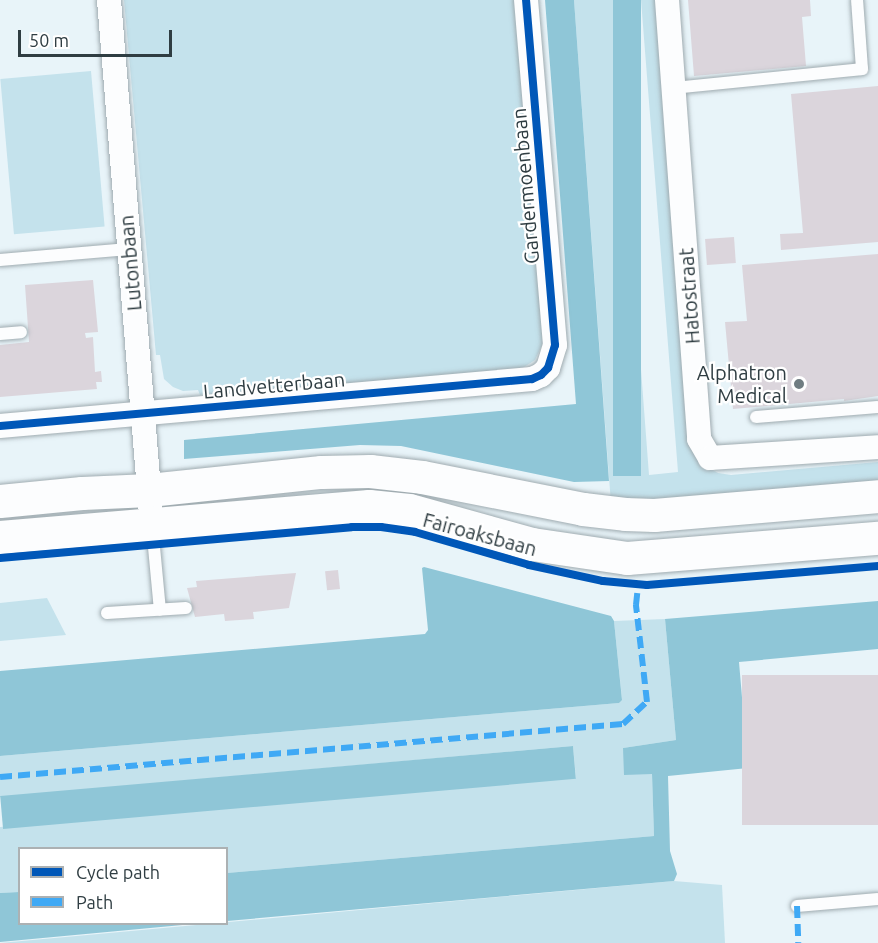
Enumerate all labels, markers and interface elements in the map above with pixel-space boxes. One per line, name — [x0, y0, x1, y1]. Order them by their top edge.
scale bar — [21, 18, 176, 56]
text: 50 m — [29, 30, 69, 50]
street label: Gardermoenbaan — [506, 107, 544, 265]
street label: Lutonbaan — [114, 214, 146, 312]
street label: Hatostraat — [674, 247, 704, 345]
place label: Alphatron Medical — [697, 360, 787, 407]
street label: Landvetterbaan — [202, 367, 346, 403]
marker: Alphatron Medical — [792, 377, 806, 391]
street label: Fairoaksbaan — [420, 507, 540, 561]
legend — [18, 847, 228, 925]
text: Cycle path — [76, 862, 160, 882]
text: Path — [76, 892, 113, 912]

